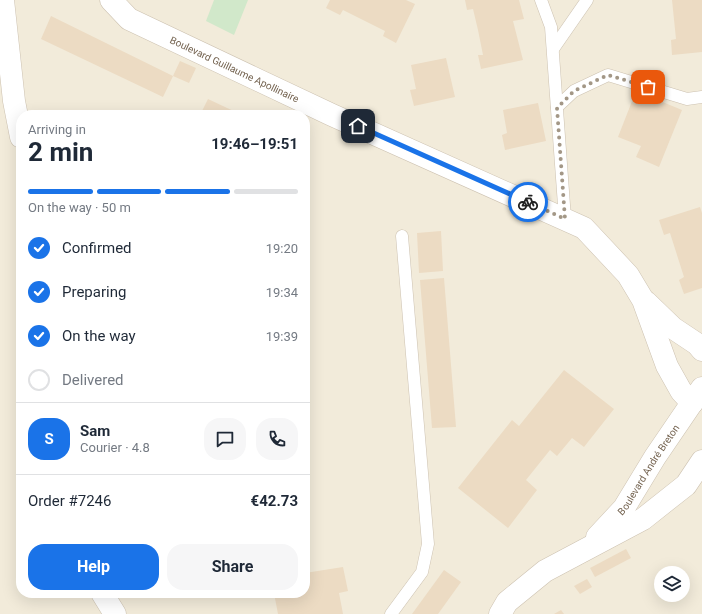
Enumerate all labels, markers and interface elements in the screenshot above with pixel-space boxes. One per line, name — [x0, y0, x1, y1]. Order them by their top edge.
street label: Boulevard Guillaume Apollinaire — [168, 34, 301, 105]
pin — [631, 70, 665, 104]
icon: bag — [637, 76, 659, 98]
pin — [341, 109, 375, 143]
icon: home — [347, 115, 369, 137]
text: Arriving in — [28, 122, 86, 137]
text: 19:46–19:51 — [211, 135, 298, 153]
text: 2 min — [28, 137, 93, 167]
courier — [508, 182, 548, 222]
icon: bike — [517, 191, 539, 213]
text: On the way · 50 m — [28, 200, 131, 215]
icon: check — [28, 237, 50, 259]
text: Confirmed — [62, 239, 132, 257]
text: 19:20 — [266, 241, 298, 256]
icon: check — [28, 281, 50, 303]
text: Preparing — [62, 283, 126, 301]
text: 19:34 — [266, 285, 298, 300]
icon: check — [28, 325, 50, 347]
text: On the way — [62, 327, 136, 345]
text: 19:39 — [266, 329, 298, 344]
text: Delivered — [62, 371, 124, 389]
button: chat — [204, 418, 246, 460]
button: phone — [256, 418, 298, 460]
text: Sam — [80, 422, 110, 440]
street label: Boulevard André Breton — [616, 423, 681, 517]
text: S — [44, 430, 54, 448]
text: Courier · 4.8 — [80, 440, 150, 455]
text: Order #7246 — [28, 492, 111, 510]
text: €42.73 — [251, 492, 298, 510]
button: Help — [28, 544, 159, 590]
button: Share — [167, 544, 298, 590]
map controls — [654, 566, 690, 602]
button: layers — [654, 566, 690, 602]

